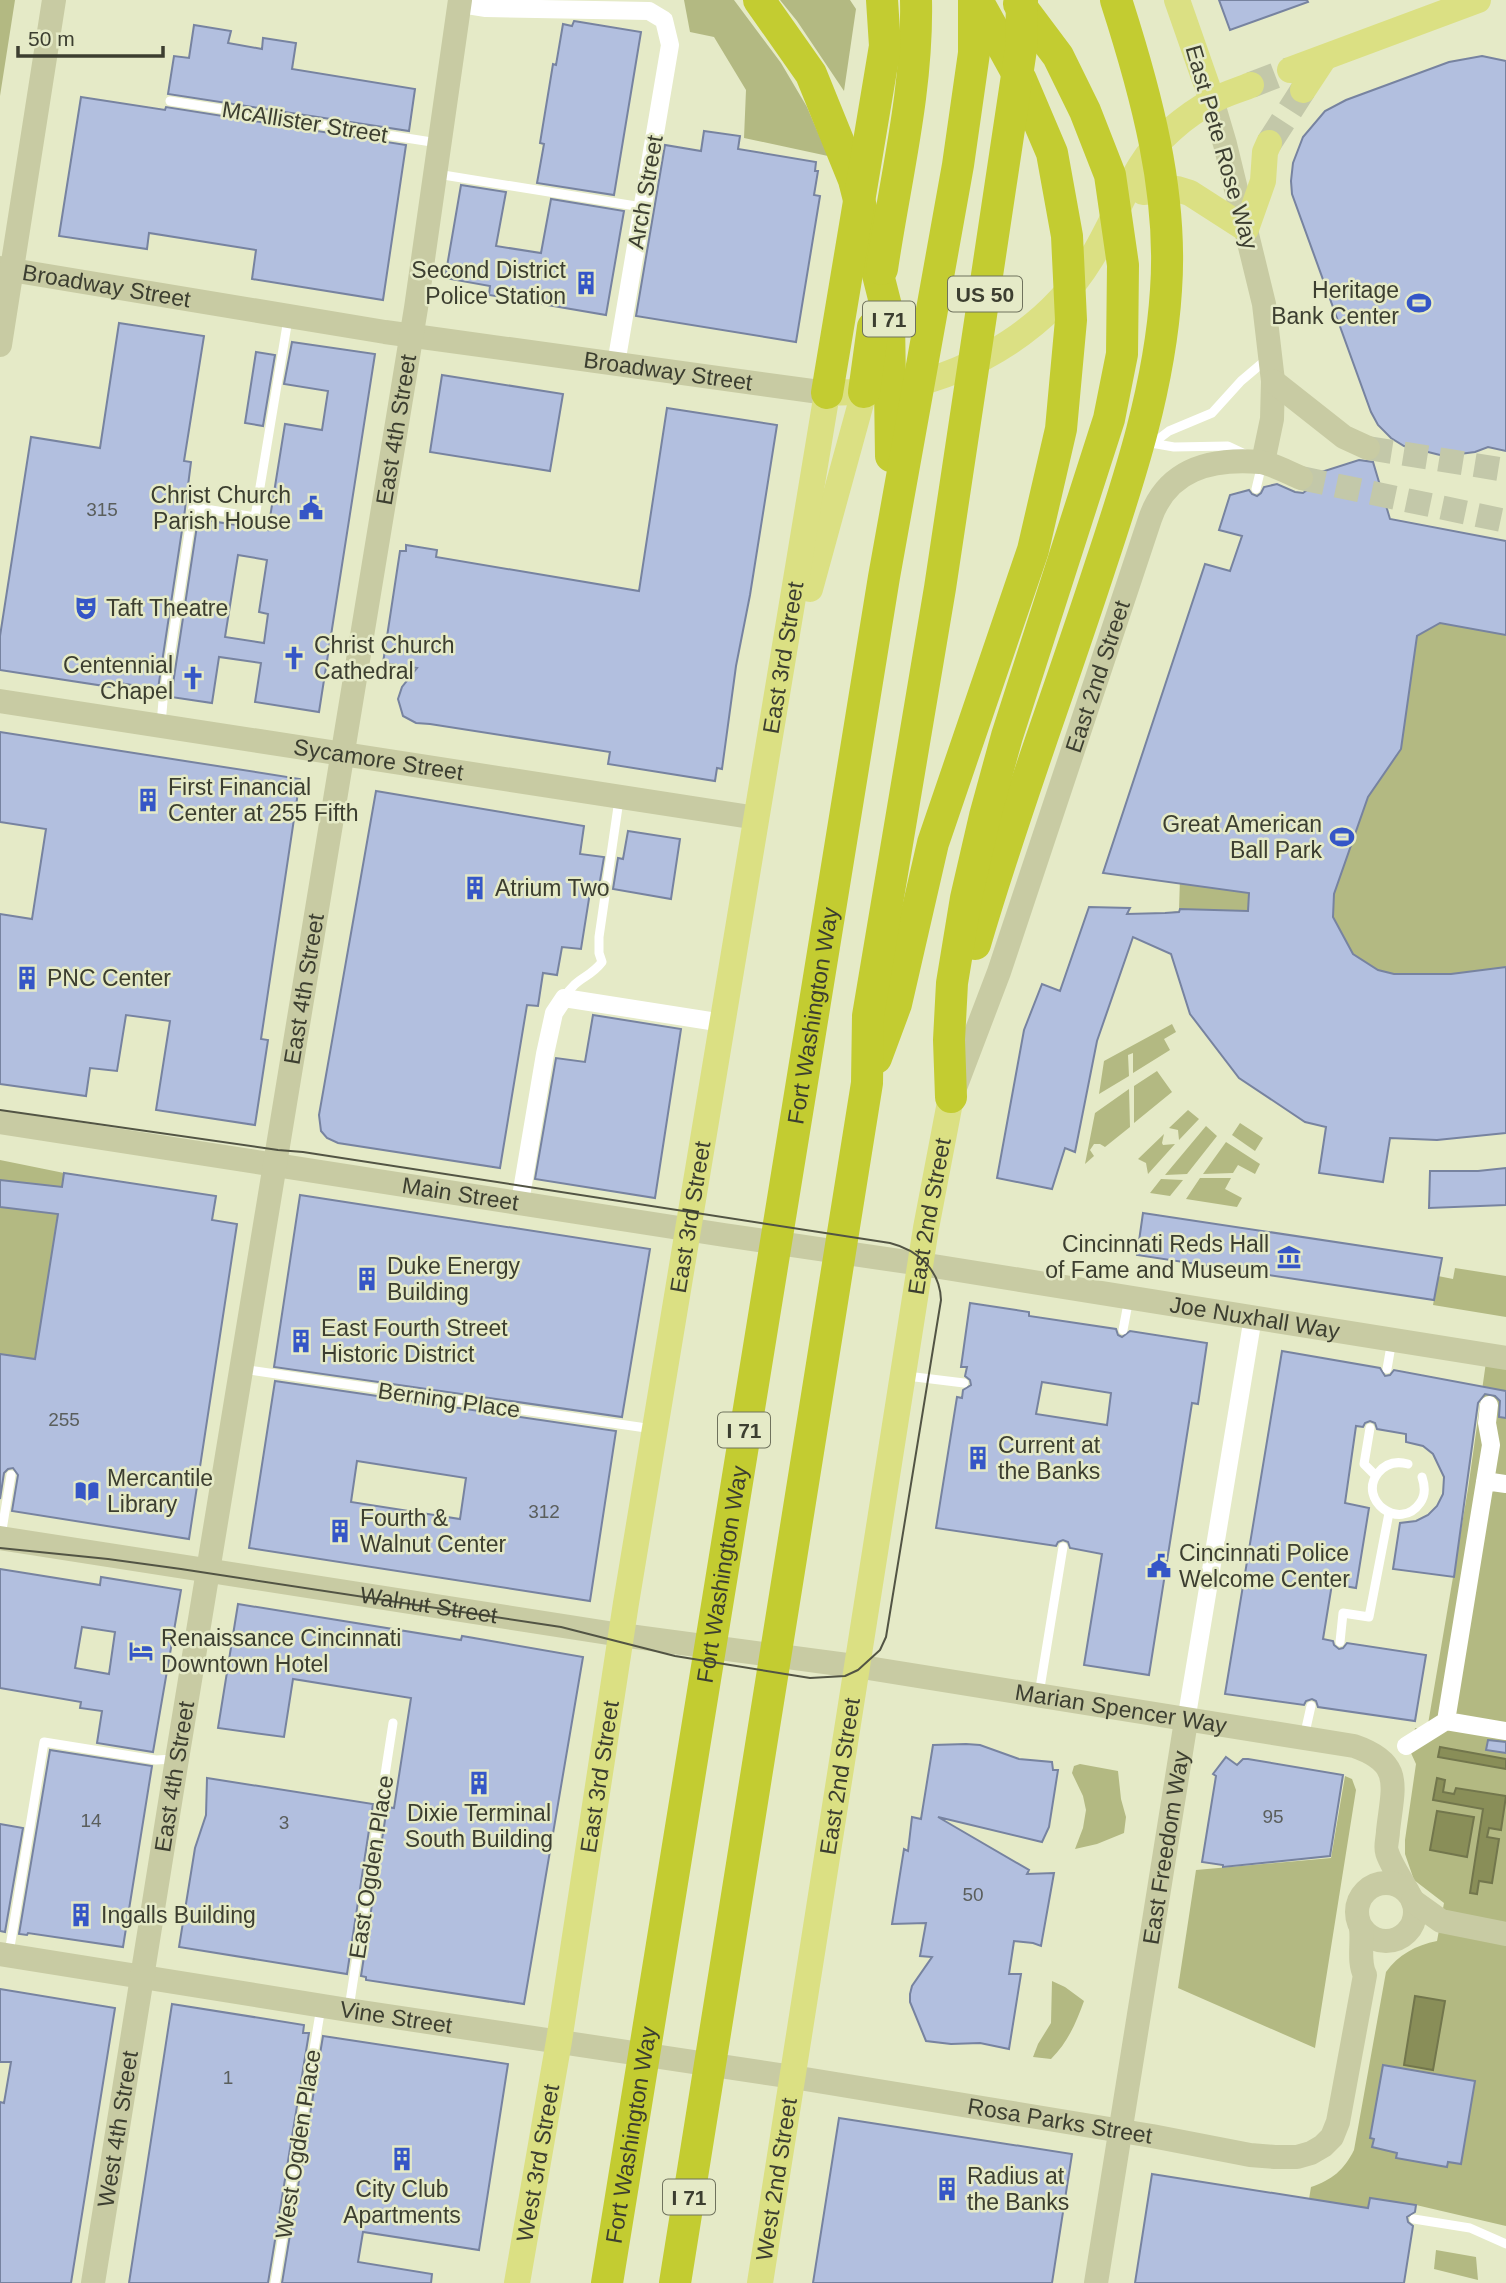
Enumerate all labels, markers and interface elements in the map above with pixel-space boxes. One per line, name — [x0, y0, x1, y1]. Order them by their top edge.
scale bar — [18, 14, 163, 58]
text: 50 m — [28, 27, 75, 50]
street label: East Pete Rose Way — [1180, 42, 1264, 253]
street label: McAllister Street — [220, 96, 390, 148]
street label: Arch Street — [622, 132, 668, 251]
place label: Second District Police Station — [411, 257, 567, 309]
street label: Broadway Street — [21, 259, 193, 313]
building icon: Second District Police Station — [572, 269, 600, 297]
road number: US 50 — [948, 276, 1022, 312]
place label: Heritage Bank Center — [1271, 277, 1399, 329]
sports icon: Heritage Bank Center — [1405, 289, 1433, 317]
road number: I 71 — [863, 302, 915, 336]
street label: Broadway Street — [582, 347, 755, 396]
street label: East 4th Street — [371, 352, 421, 507]
place label: Christ Church Parish House — [150, 482, 291, 534]
public building icon: Christ Church Parish House — [297, 494, 325, 522]
house number: 315 — [86, 499, 118, 520]
street label: East 3rd Street — [758, 579, 809, 735]
theatre icon: Taft Theatre — [72, 594, 100, 622]
place label: Taft Theatre — [106, 595, 228, 621]
street label: East 2nd Street — [1060, 597, 1135, 756]
place label: Christ Church Cathedral — [314, 632, 455, 684]
church icon: Christ Church Cathedral — [280, 644, 308, 672]
place label: Centennial Chapel — [63, 652, 173, 704]
church icon: Centennial Chapel — [179, 664, 207, 692]
street label: Sycamore Street — [292, 734, 466, 786]
place label: First Financial Center at 255 Fifth — [168, 774, 359, 826]
building icon: First Financial Center at 255 Fifth — [134, 786, 162, 814]
place label: Great American Ball Park — [1162, 811, 1322, 863]
sports icon: Great American Ball Park — [1328, 823, 1356, 851]
building icon: Atrium Two — [461, 874, 489, 902]
place label: Atrium Two — [495, 875, 610, 901]
street label: Fort Washington Way — [782, 905, 843, 1126]
street label: East 4th Street — [279, 911, 329, 1066]
building icon: PNC Center — [13, 964, 41, 992]
place label: PNC Center — [47, 965, 171, 991]
street label: East 2nd Street — [903, 1135, 956, 1296]
street label: East 3rd Street — [665, 1139, 716, 1295]
street label: Main Street — [400, 1172, 521, 1216]
place label: Cincinnati Reds Hall of Fame and Museum — [1045, 1231, 1269, 1283]
museum icon: Cincinnati Reds Hall of Fame and Museum — [1275, 1243, 1303, 1271]
place label: Duke Energy Building — [387, 1253, 520, 1305]
building icon: Duke Energy Building — [353, 1265, 381, 1293]
street label: Joe Nuxhall Way — [1168, 1291, 1342, 1344]
place label: East Fourth Street Historic District — [321, 1315, 508, 1367]
building icon: East Fourth Street Historic District — [287, 1327, 315, 1355]
street label: Berning Place — [376, 1377, 522, 1423]
house number: 255 — [48, 1409, 80, 1430]
road number: I 71 — [718, 1412, 770, 1448]
place label: Current at the Banks — [998, 1432, 1101, 1484]
building icon: Current at the Banks — [964, 1444, 992, 1472]
street label: Fort Washington Way — [692, 1463, 753, 1685]
place label: Mercantile Library — [107, 1465, 213, 1517]
library icon: Mercantile Library — [73, 1477, 101, 1505]
house number: 312 — [528, 1501, 560, 1522]
place label: Fourth & Walnut Center — [360, 1505, 506, 1557]
building icon: Fourth & Walnut Center — [326, 1517, 354, 1545]
place label: Cincinnati Police Welcome Center — [1179, 1540, 1350, 1592]
public building icon: Cincinnati Police Welcome Center — [1145, 1552, 1173, 1580]
street label: Walnut Street — [358, 1581, 500, 1629]
place label: Renaissance Cincinnati Downtown Hotel — [161, 1625, 401, 1677]
hotel icon: Renaissance Cincinnati Downtown Hotel — [127, 1637, 155, 1665]
street label: Marian Spencer Way — [1013, 1679, 1229, 1738]
street label: East 2nd Street — [815, 1695, 865, 1857]
street label: East 3rd Street — [575, 1698, 624, 1855]
street label: East 4th Street — [149, 1699, 199, 1854]
street label: East Freedom Way — [1137, 1748, 1194, 1946]
building icon: Dixie Terminal South Building — [465, 1769, 493, 1797]
street label: East Ogden Place — [344, 1773, 398, 1961]
place label: Dixie Terminal South Building — [405, 1800, 553, 1852]
house number: 95 — [1262, 1806, 1284, 1827]
house number: 14 — [80, 1810, 102, 1831]
house number: 3 — [279, 1812, 289, 1833]
house number: 50 — [962, 1884, 984, 1905]
building icon: Ingalls Building — [67, 1901, 95, 1929]
place label: Ingalls Building — [101, 1902, 256, 1928]
street label: Vine Street — [338, 1996, 455, 2039]
street label: Fort Washington Way — [601, 2024, 662, 2245]
street label: West Ogden Place — [270, 2047, 326, 2241]
street label: West 4th Street — [92, 2048, 143, 2209]
house number: 1 — [223, 2067, 233, 2088]
street label: West 3rd Street — [511, 2081, 564, 2244]
street label: Rosa Parks Street — [966, 2093, 1155, 2149]
street label: West 2nd Street — [751, 2095, 802, 2263]
building icon: City Club Apartments — [388, 2145, 416, 2173]
place label: Radius at the Banks — [967, 2163, 1069, 2215]
building icon: Radius at the Banks — [933, 2175, 961, 2203]
place label: City Club Apartments — [343, 2176, 461, 2228]
road number: I 71 — [663, 2180, 715, 2214]

